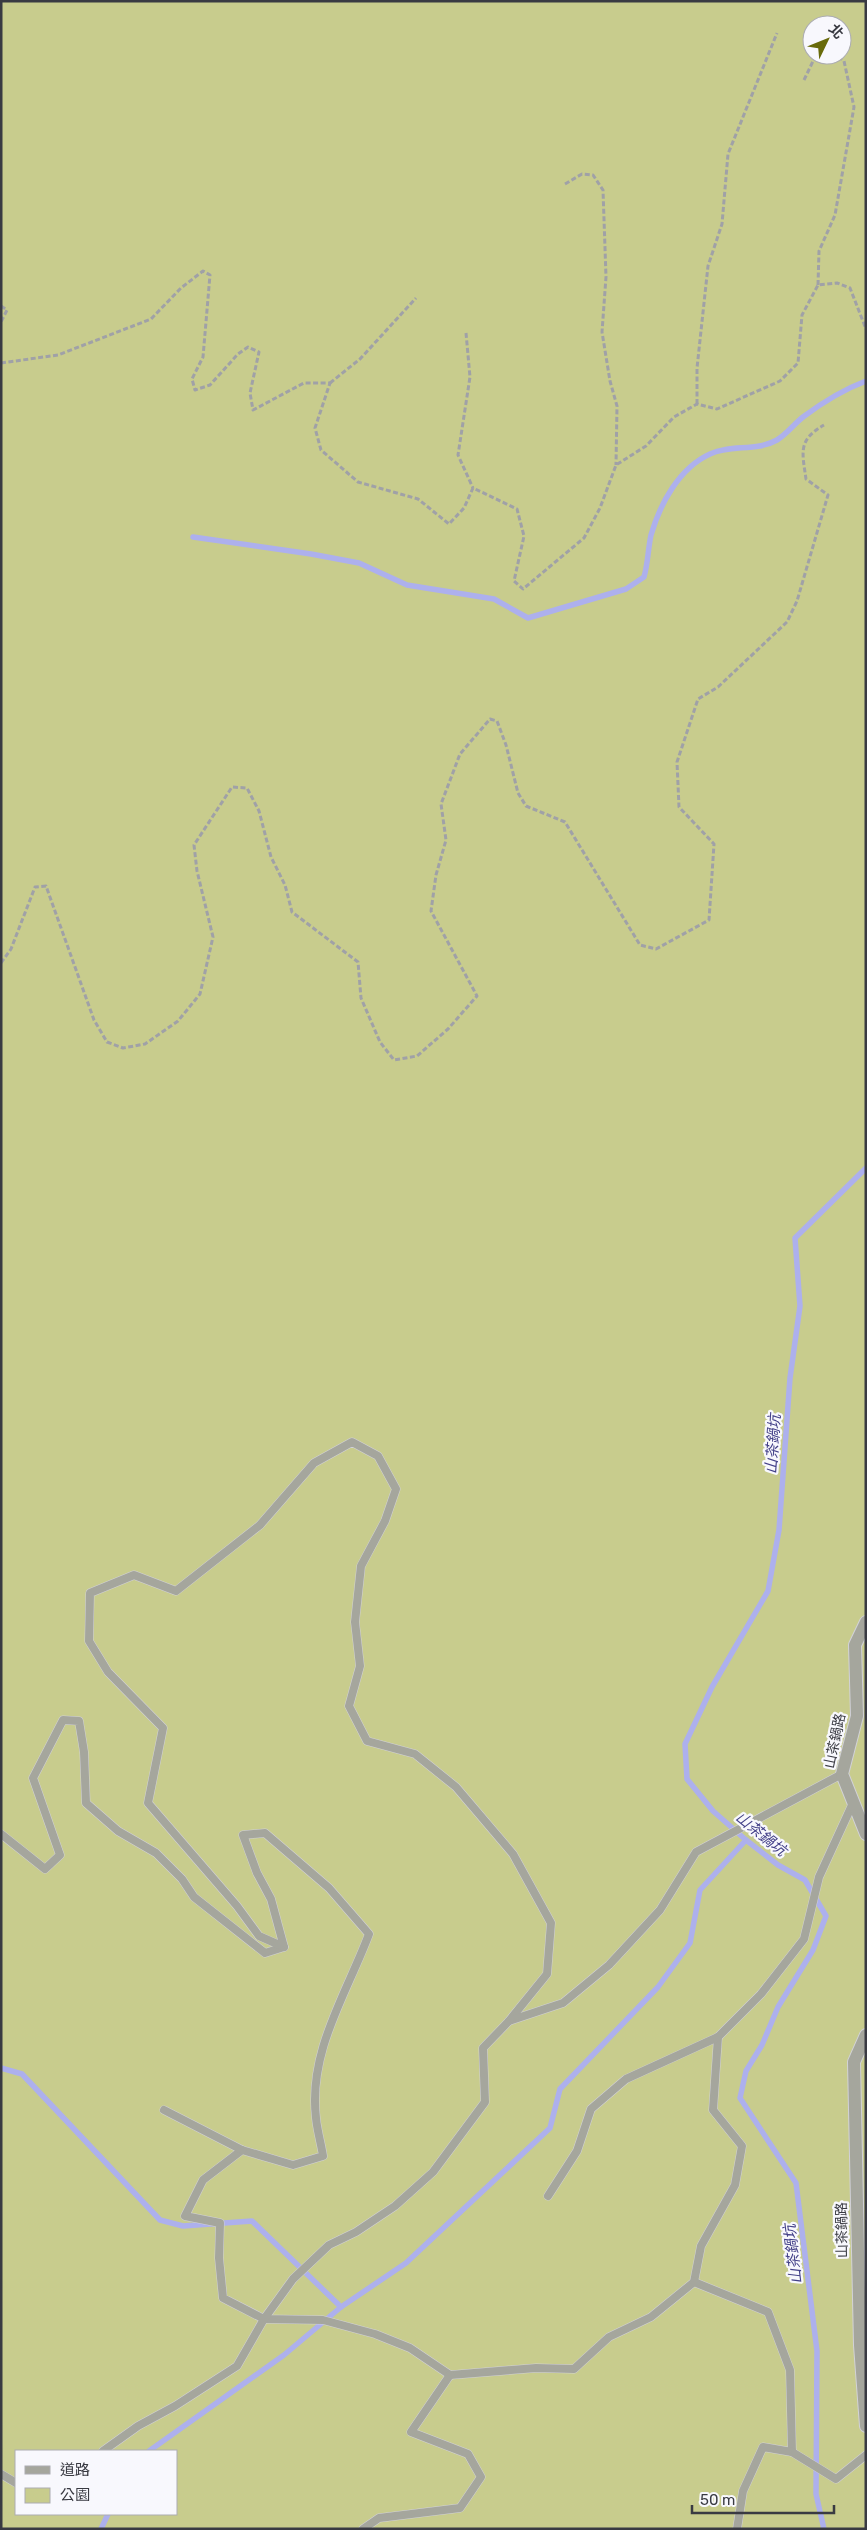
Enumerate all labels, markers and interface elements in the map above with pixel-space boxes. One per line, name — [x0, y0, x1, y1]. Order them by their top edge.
north arrow — [802, 15, 852, 65]
text: 北 — [825, 21, 847, 42]
water label: 山茶鍋坑 — [762, 1411, 784, 1475]
street label: 山茶鍋路 — [821, 1712, 849, 1770]
water label: 山茶鍋坑 — [732, 1808, 792, 1861]
street label: 山茶鍋路 — [833, 2202, 851, 2258]
water label: 山茶鍋坑 — [780, 2221, 806, 2285]
legend — [15, 2450, 178, 2515]
text: 道路 — [60, 2461, 90, 2479]
scale bar — [692, 2482, 834, 2514]
text: 公園 — [60, 2486, 90, 2504]
text: 50 m — [700, 2491, 735, 2509]

